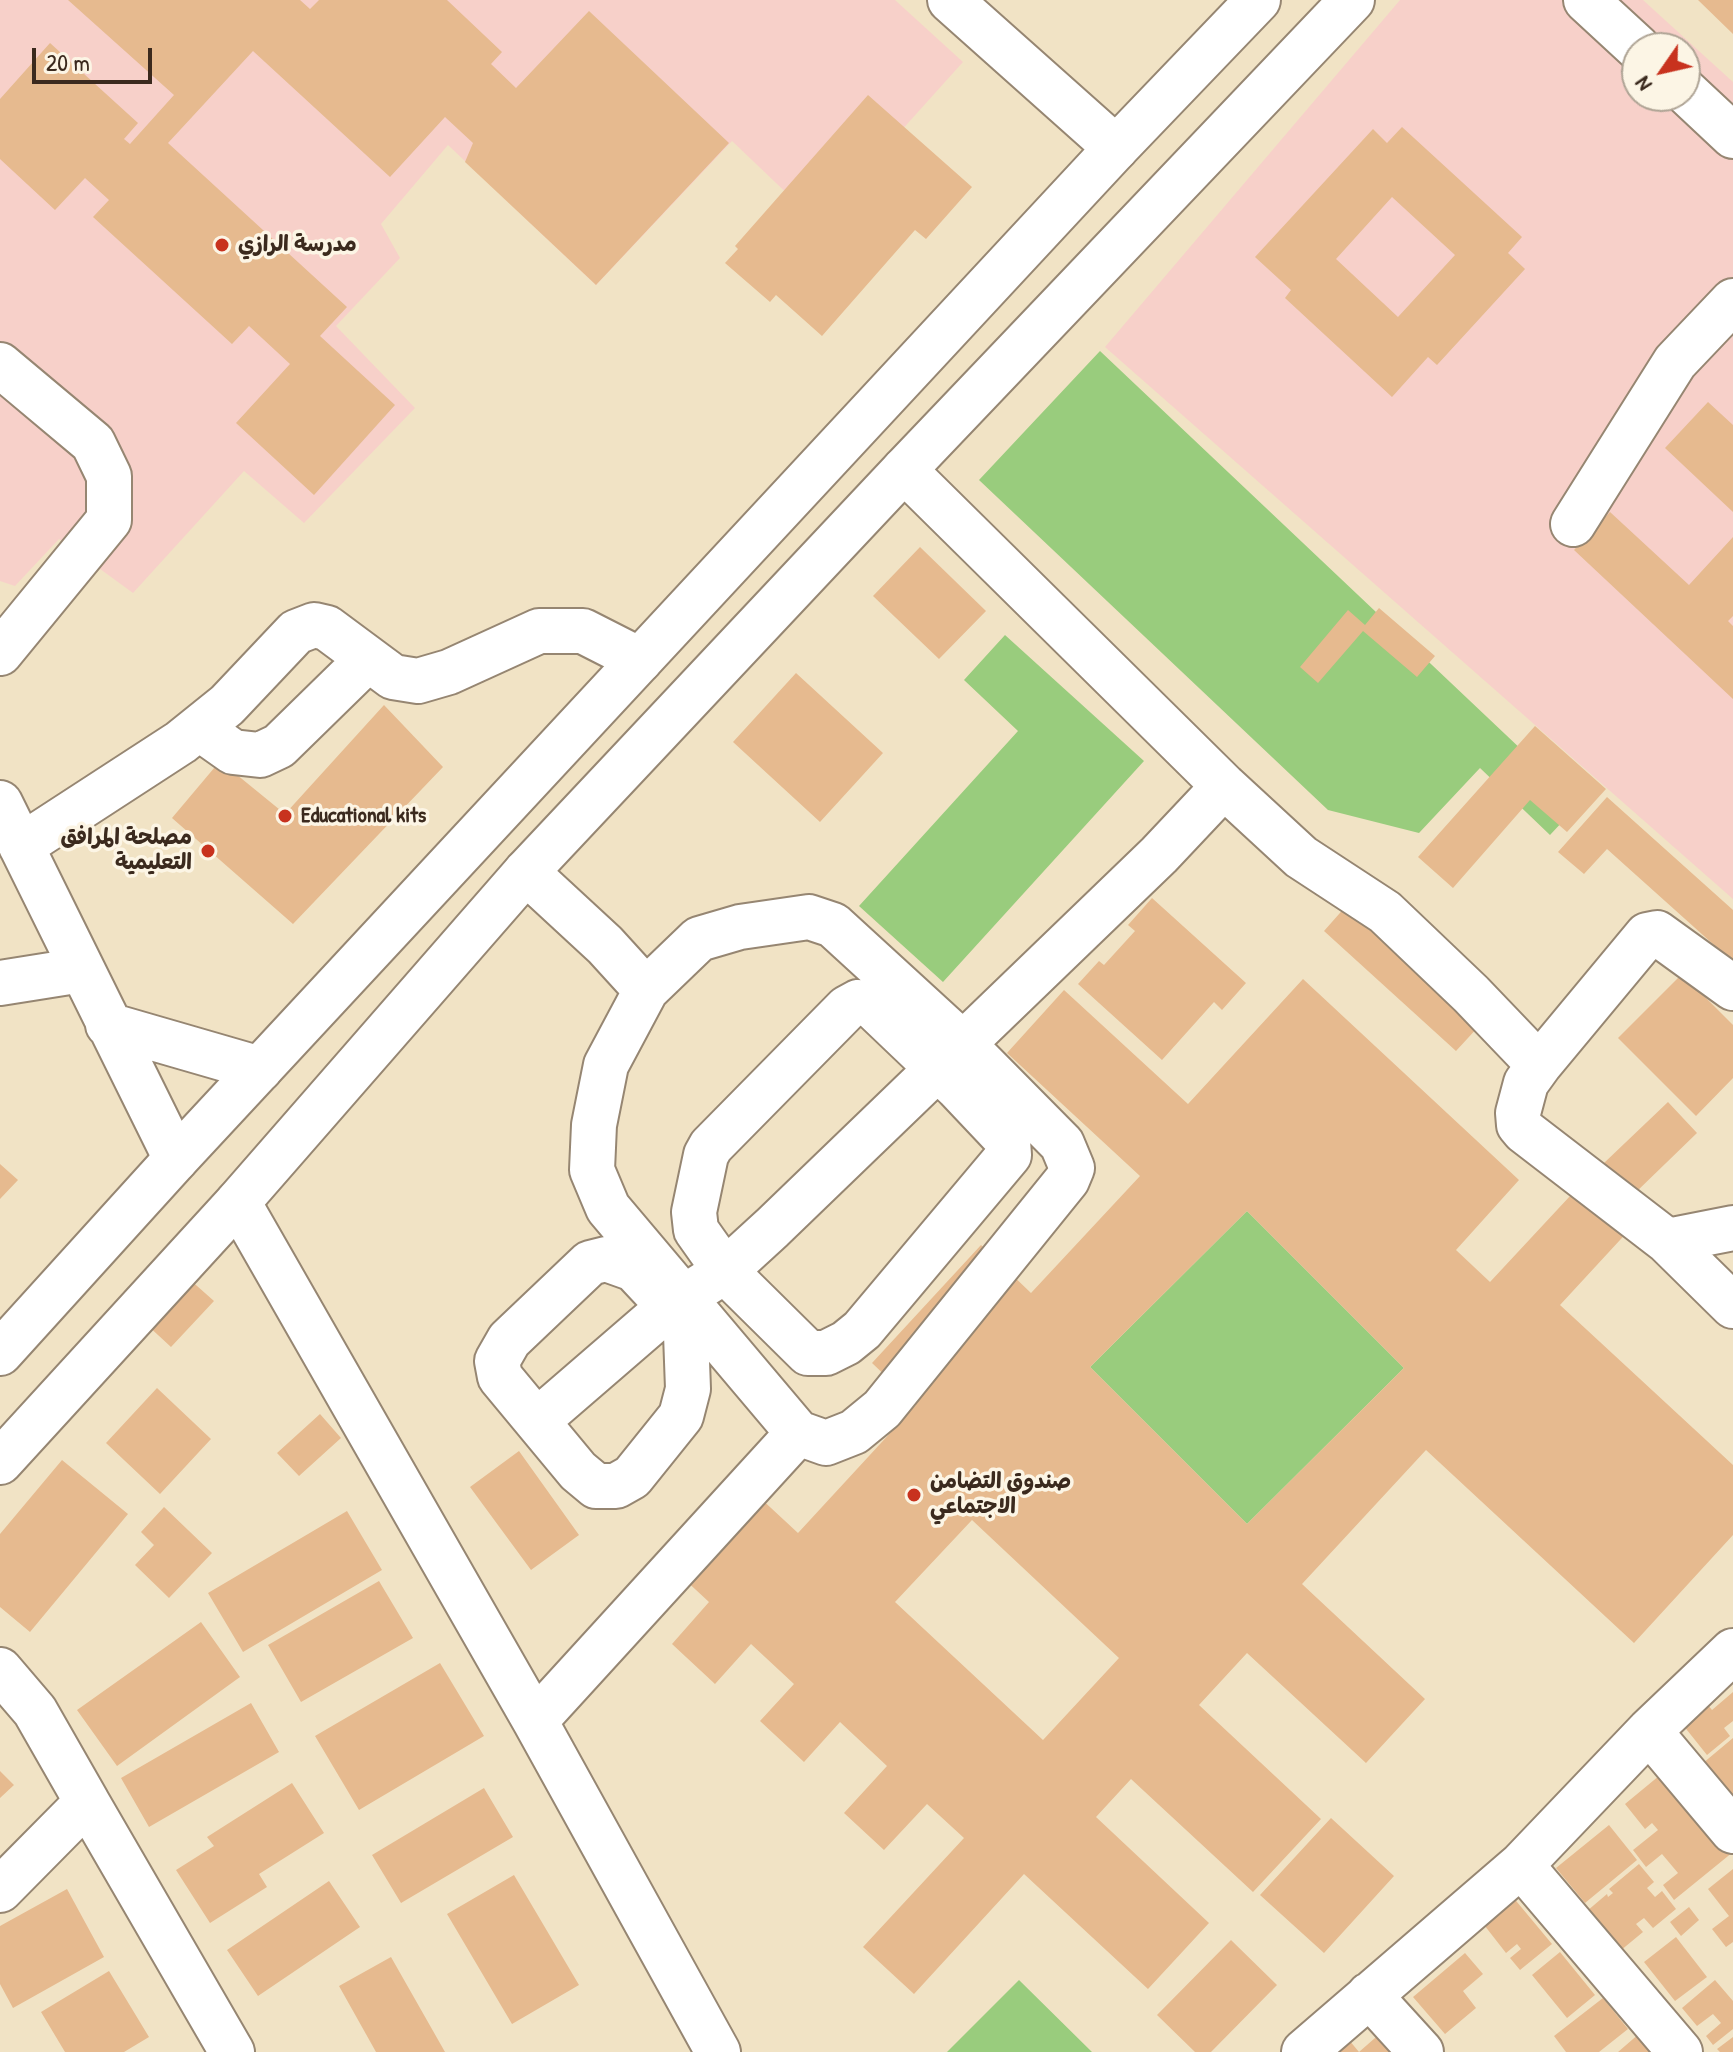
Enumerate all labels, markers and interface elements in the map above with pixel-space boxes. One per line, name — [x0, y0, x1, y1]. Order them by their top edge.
scale bar — [36, 32, 156, 82]
north arrow — [1621, 32, 1701, 112]
text: 20 m — [46, 46, 90, 78]
text: N — [1627, 71, 1658, 98]
place label: مدرسة الرازي — [238, 232, 357, 258]
marker: مدرسة الرازي — [213, 236, 231, 254]
place label: Educational kits — [301, 803, 426, 829]
marker: Educational kits — [276, 807, 294, 825]
place label: مصلحة المرافق التعليمية — [60, 825, 192, 876]
marker: مصلحة المرافق التعليمية — [199, 842, 217, 860]
place label: صندوق التضامن الاجتماعي — [930, 1469, 1071, 1520]
marker: صندوق التضامن الاجتماعي — [905, 1486, 923, 1504]

